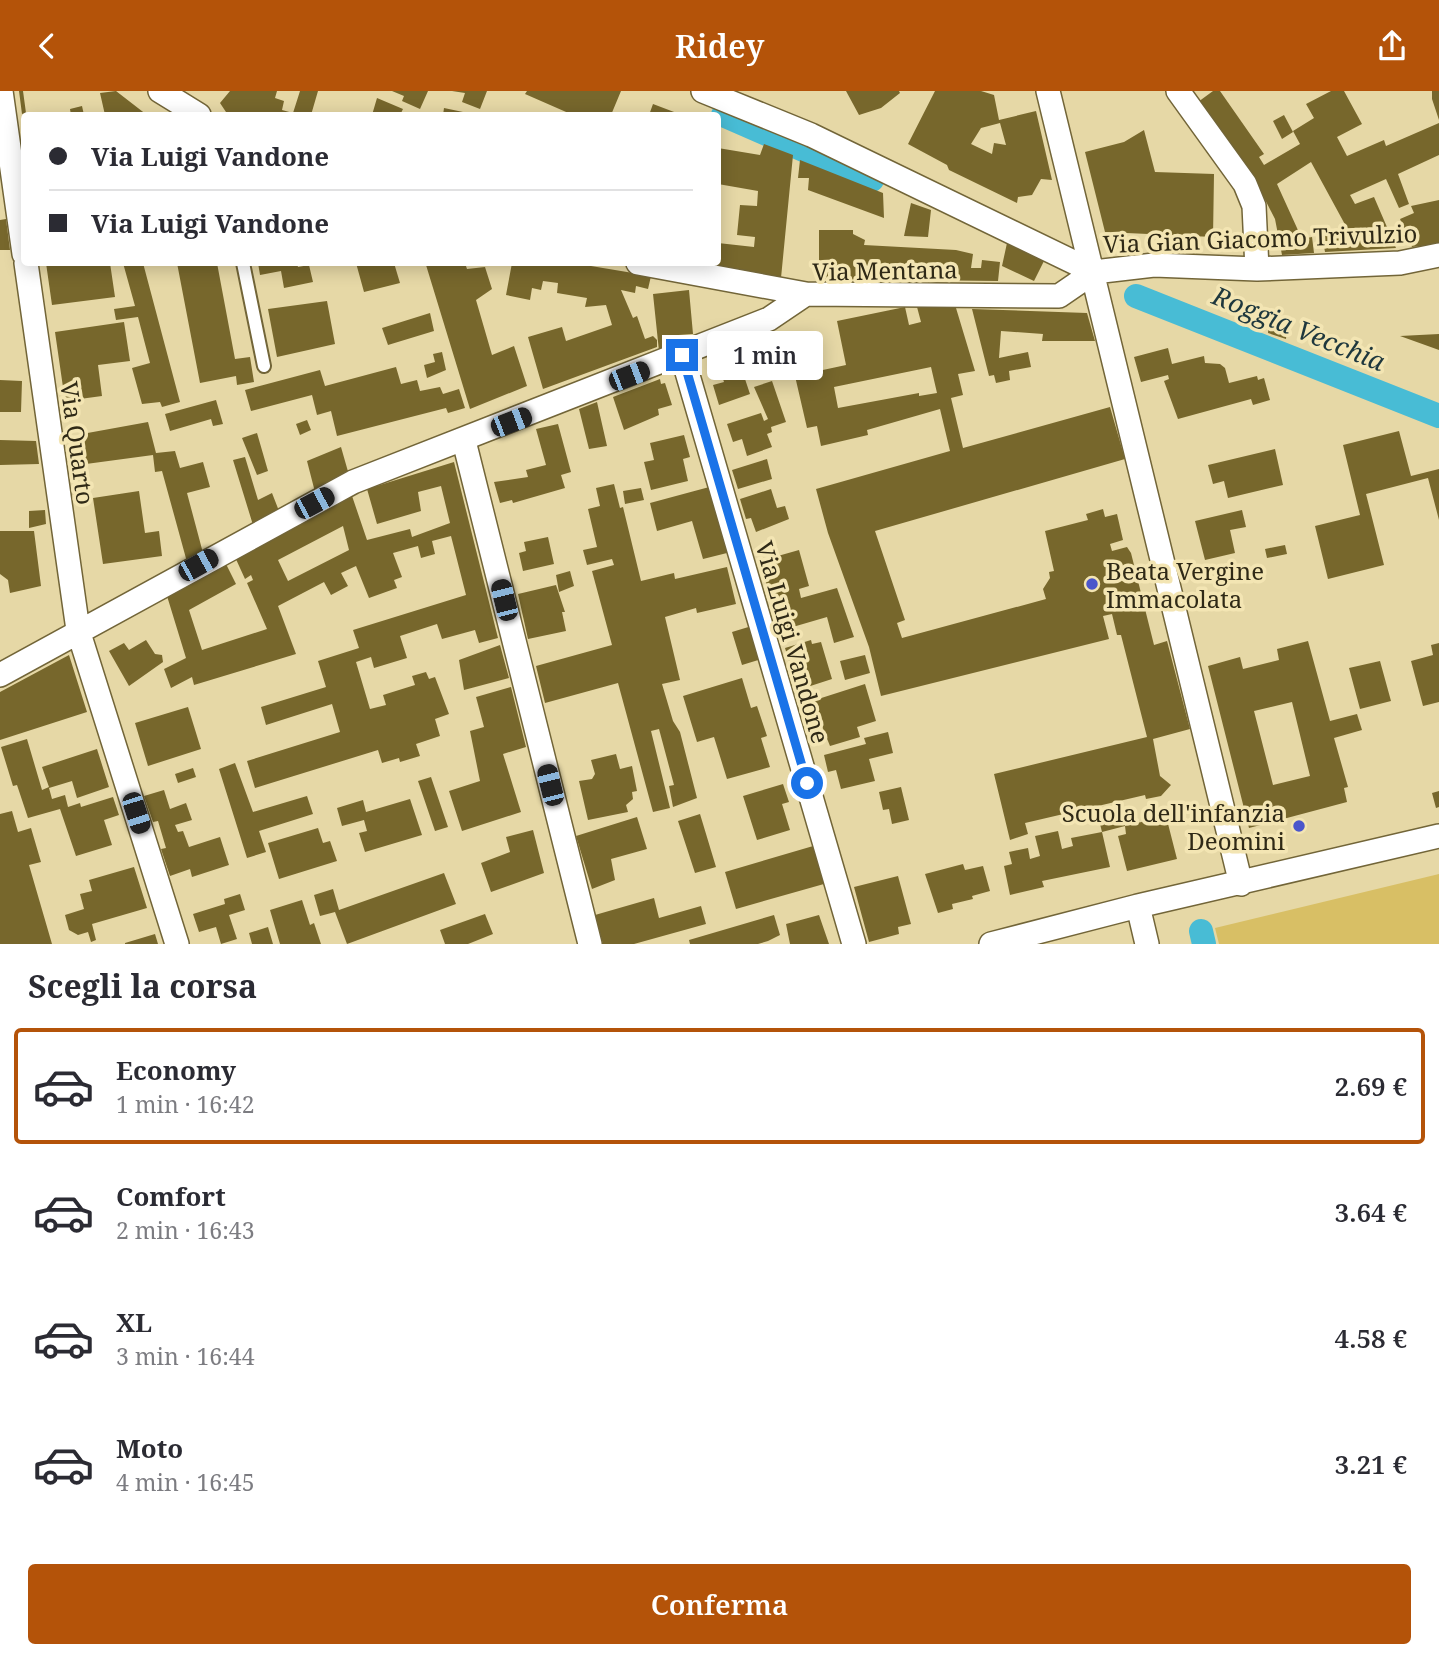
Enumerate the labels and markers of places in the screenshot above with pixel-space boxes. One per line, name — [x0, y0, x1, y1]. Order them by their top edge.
place label: Beata Vergine Immacolata — [1106, 554, 1264, 615]
marker: Beata Vergine Immacolata — [1084, 576, 1100, 592]
place label: Scuola dell'infanzia Deomini — [1062, 796, 1285, 857]
marker: Scuola dell'infanzia Deomini — [1291, 818, 1307, 834]

